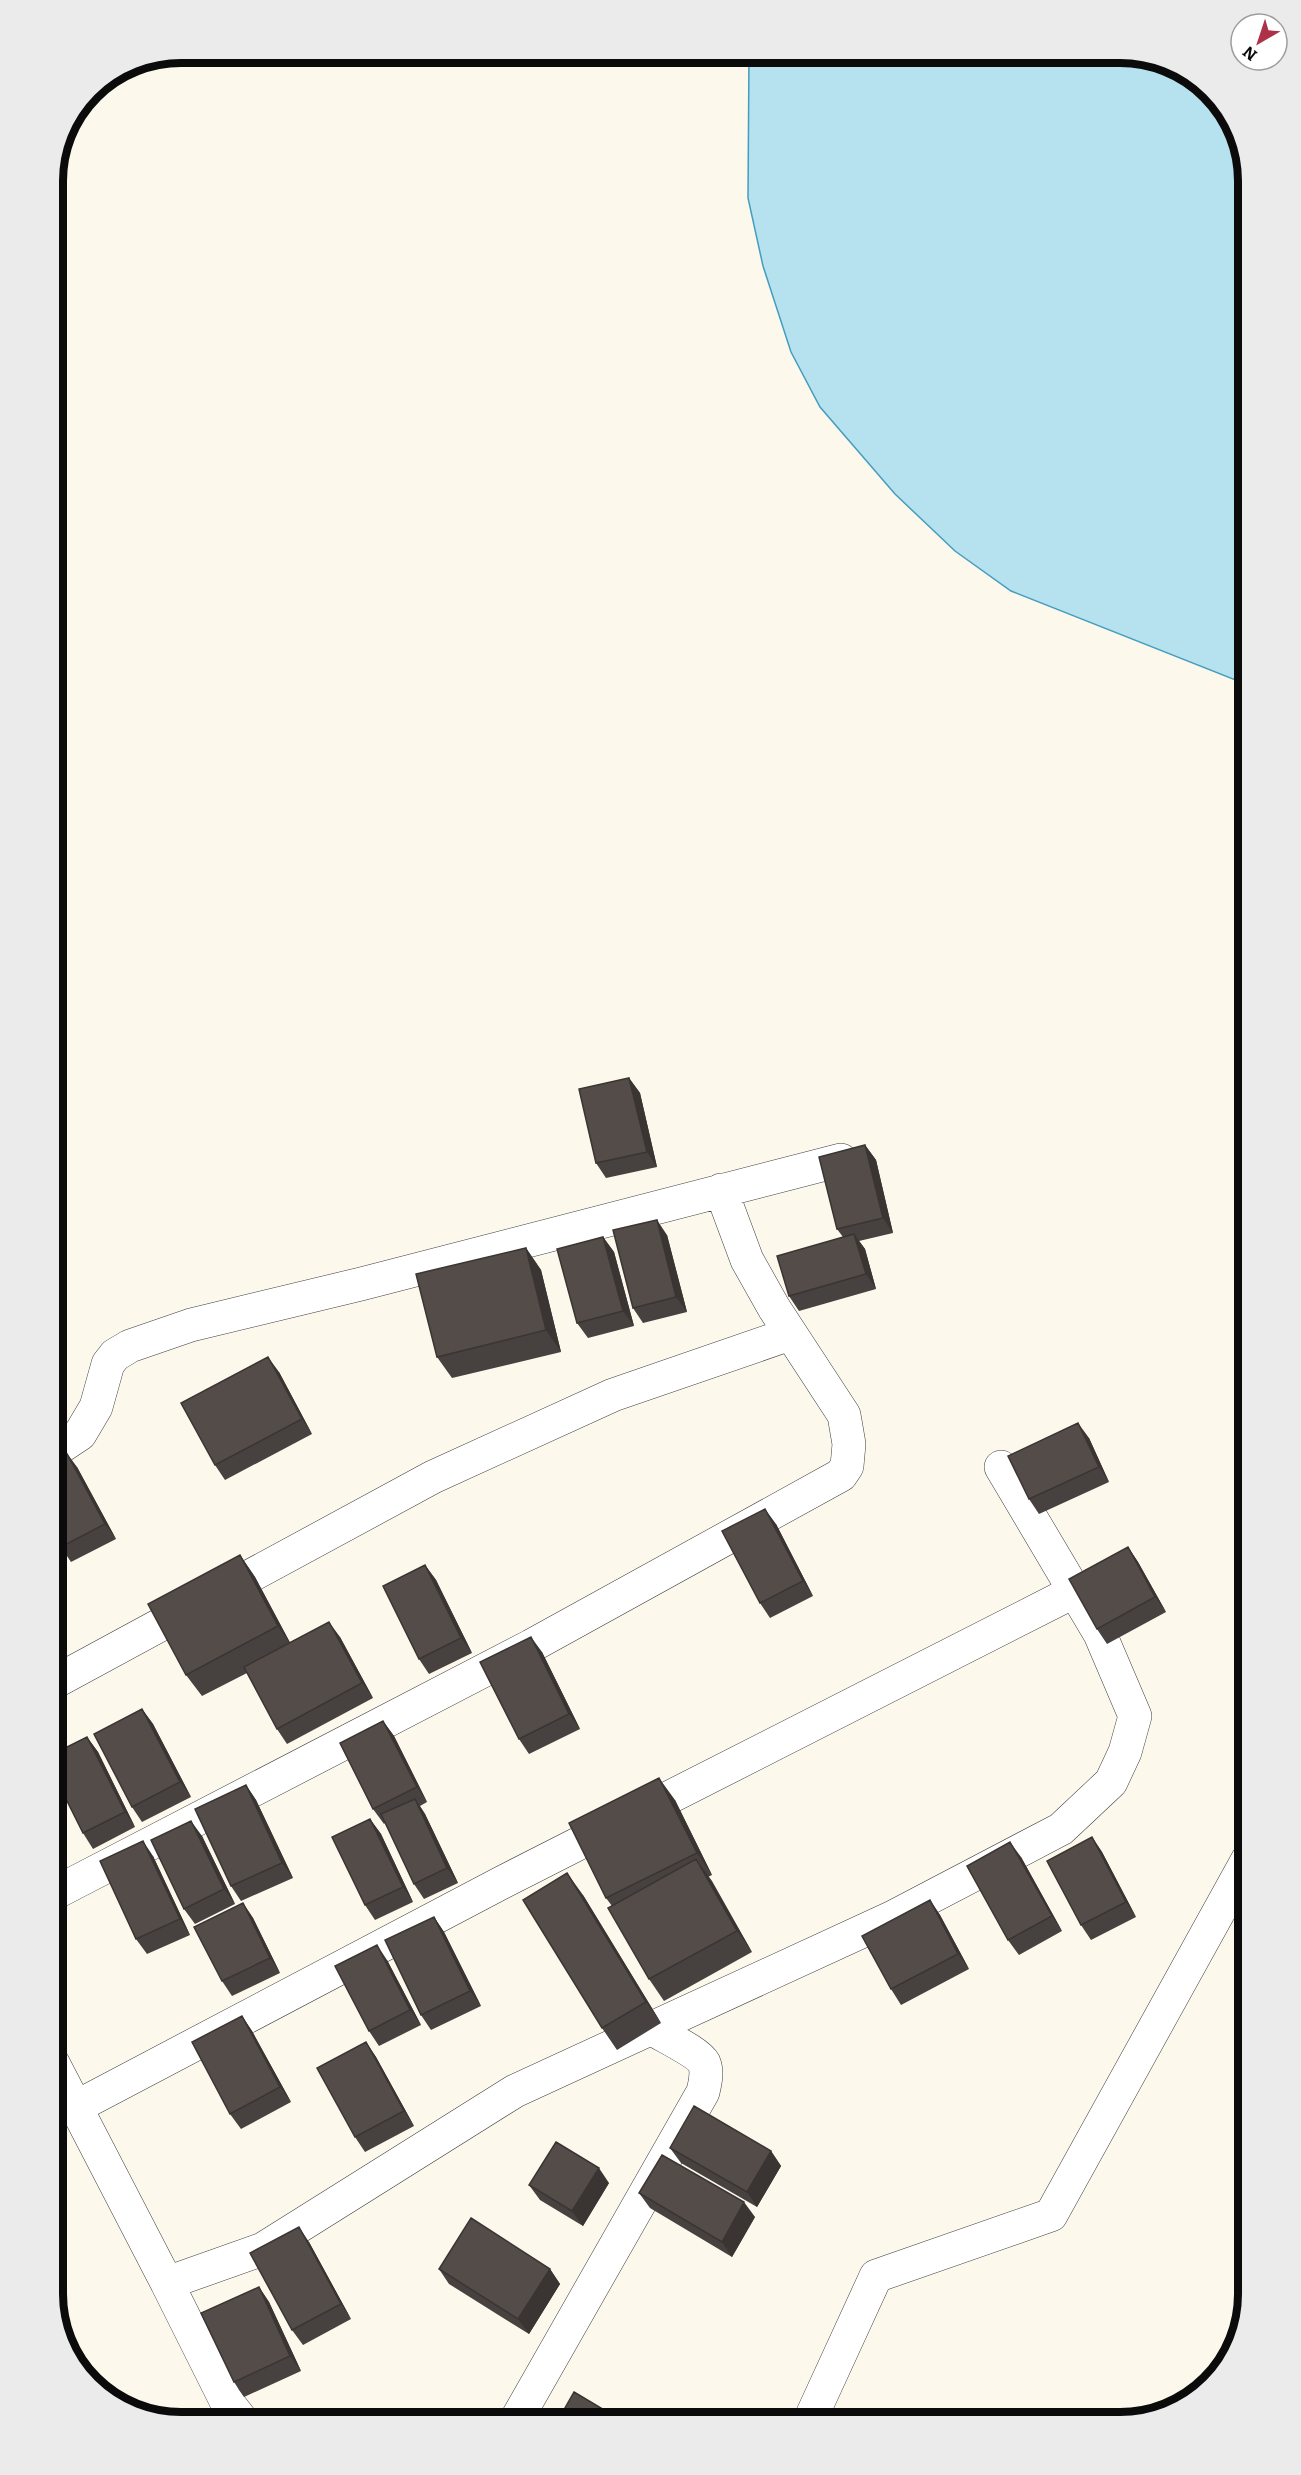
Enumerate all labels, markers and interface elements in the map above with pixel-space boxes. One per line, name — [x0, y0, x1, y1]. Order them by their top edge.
north arrow — [1229, 12, 1289, 72]
text: N — [1239, 42, 1261, 65]

